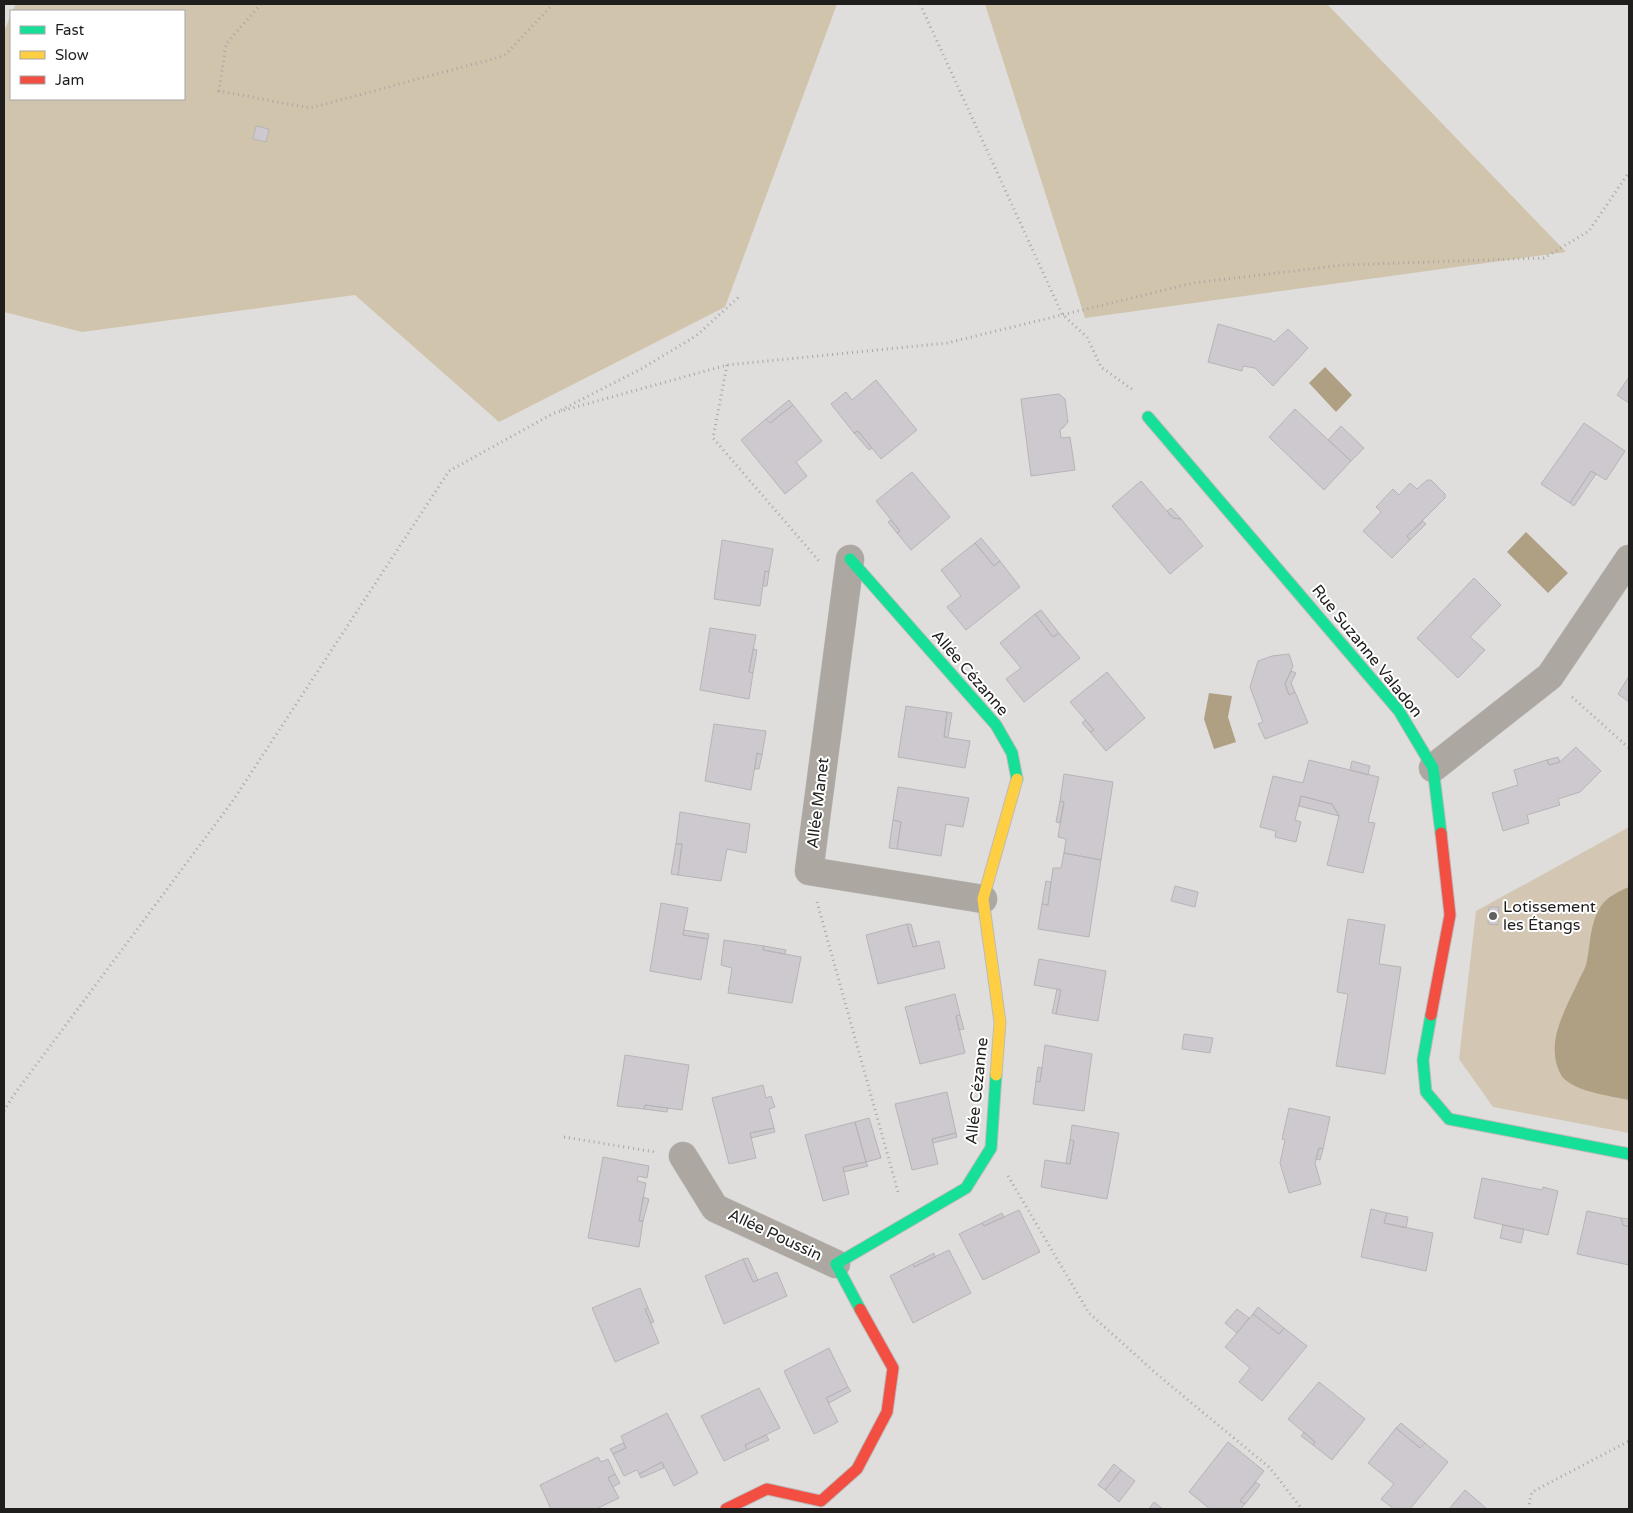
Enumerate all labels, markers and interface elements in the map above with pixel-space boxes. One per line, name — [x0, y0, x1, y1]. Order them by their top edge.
legend — [10, 10, 185, 100]
text: Fast — [55, 21, 85, 39]
text: Slow — [55, 46, 89, 64]
text: Jam — [55, 71, 84, 89]
street label: Rue Suzanne Valadon — [1307, 581, 1427, 721]
street label: Allée Cézanne — [927, 626, 1013, 720]
street label: Allée Manet — [803, 756, 833, 850]
place label: Lotissement les Étangs — [1503, 897, 1596, 935]
marker: Lotissement les Étangs — [1487, 910, 1499, 922]
street label: Allée Cézanne — [961, 1036, 993, 1146]
street label: Allée Poussin — [725, 1205, 825, 1265]

